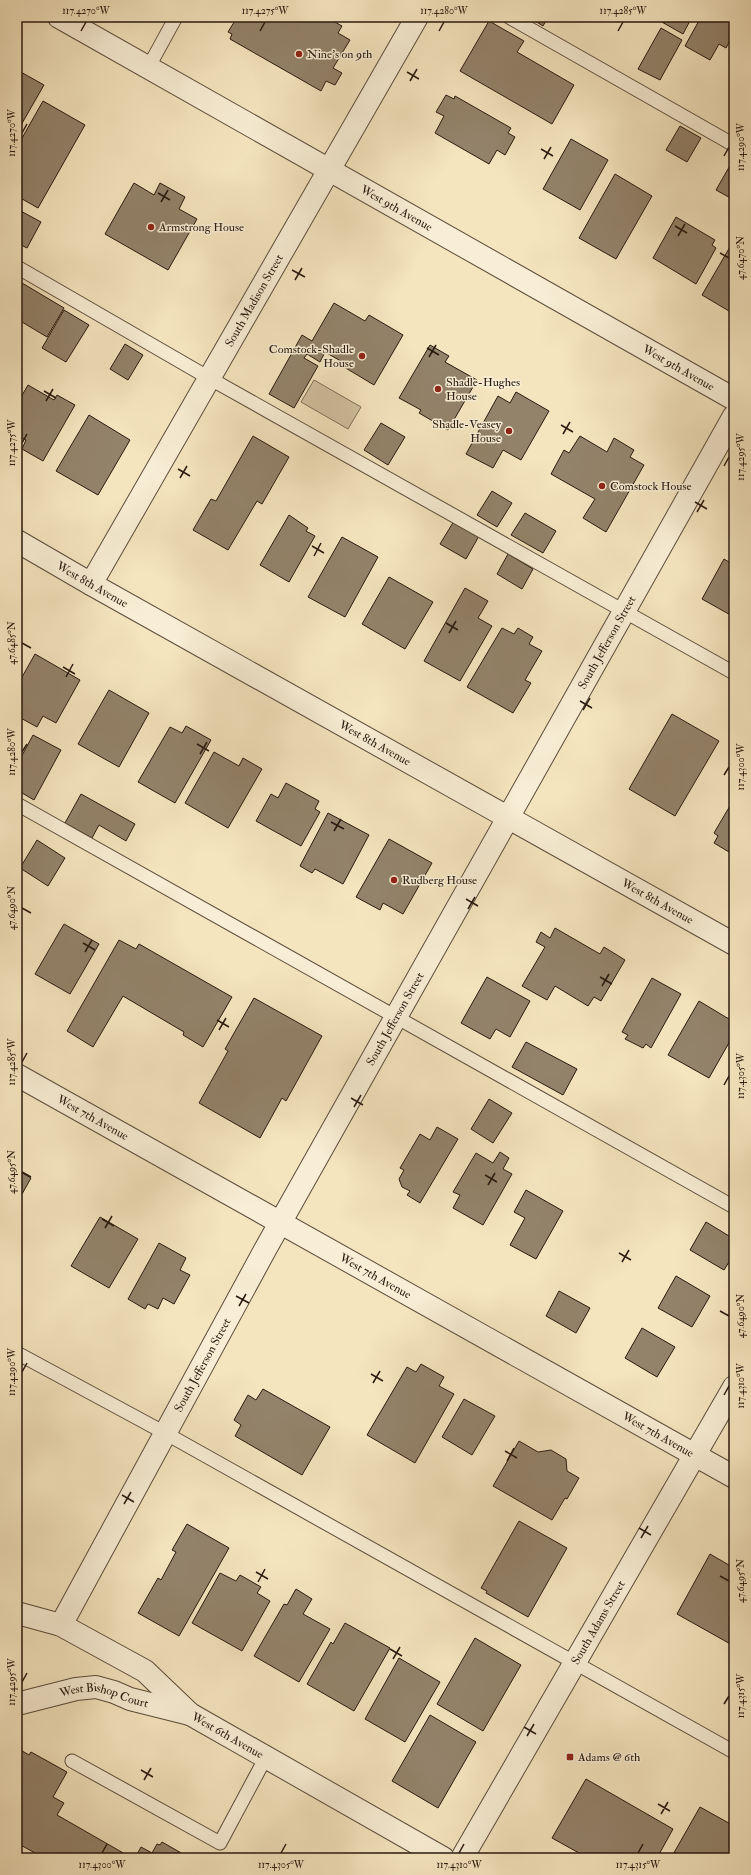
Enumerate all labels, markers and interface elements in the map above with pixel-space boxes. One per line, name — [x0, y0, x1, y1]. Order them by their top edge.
text: 117.4270°W — [62, 5, 111, 17]
text: 117.4275°W — [242, 5, 289, 17]
text: 117.4280°W — [420, 5, 469, 17]
text: 117.4285°W — [600, 5, 647, 17]
place label: Nine's on 9th — [307, 47, 373, 62]
marker: Nine's on 9th — [294, 49, 304, 59]
text: 117.4270°W — [6, 108, 18, 157]
text: 117.4290°W — [735, 122, 747, 171]
street label: West 9th Avenue — [357, 182, 435, 235]
place label: Armstrong House — [158, 220, 244, 235]
marker: Armstrong House — [146, 222, 156, 232]
text: 47.6470°N — [735, 236, 747, 280]
street label: South Madison Street — [222, 252, 287, 350]
street label: West 9th Avenue — [639, 341, 717, 394]
place label: Comstock-Shadle House — [269, 342, 354, 371]
marker: Comstock-Shadle House — [357, 351, 367, 361]
place label: Shadle-Hughes House — [446, 375, 520, 404]
marker: Shadle-Hughes House — [433, 384, 443, 394]
place label: Shadle-Veasey House — [432, 417, 502, 446]
text: 117.4275°W — [6, 419, 18, 466]
marker: Shadle-Veasey House — [504, 426, 514, 436]
text: 117.4295°W — [735, 433, 747, 481]
place label: Comstock House — [610, 479, 692, 494]
marker: Comstock House — [597, 481, 607, 491]
street label: West 8th Avenue — [53, 558, 130, 611]
street label: South Jefferson Street — [575, 593, 639, 692]
text: 47.6485°N — [6, 621, 18, 665]
street label: West 8th Avenue — [335, 717, 413, 769]
text: 117.4280°W — [6, 727, 18, 776]
text: 117.4300°W — [735, 743, 747, 790]
place label: Rudberg House — [402, 873, 477, 888]
marker: Rudberg House — [389, 875, 399, 885]
street label: West 8th Avenue — [618, 875, 696, 928]
text: 47.6490°N — [6, 886, 18, 930]
street label: South Jefferson Street — [363, 970, 428, 1069]
text: 117.4285°W — [6, 1038, 18, 1085]
text: 117.4305°W — [735, 1052, 747, 1099]
street label: West 7th Avenue — [53, 1091, 131, 1144]
text: 47.6495°N — [6, 1150, 18, 1194]
street label: West 7th Avenue — [336, 1250, 414, 1302]
text: 47.6490°N — [735, 1294, 747, 1338]
street label: South Jefferson Street — [171, 1315, 235, 1415]
text: 117.4290°W — [6, 1347, 18, 1396]
text: 117.4310°W — [735, 1363, 747, 1409]
street label: West 7th Avenue — [619, 1408, 696, 1461]
text: 47.6495°N — [735, 1559, 747, 1603]
street label: South Adams Street — [568, 1578, 629, 1667]
text: 117.4295°W — [6, 1658, 18, 1706]
text: 117.4315°W — [735, 1673, 747, 1718]
street label: West Bishop Court — [57, 1680, 150, 1711]
street label: West 6th Avenue — [188, 1709, 266, 1762]
place label: Adams @ 6th — [577, 1750, 641, 1765]
marker: Adams @ 6th — [565, 1752, 575, 1762]
text: 117.4300°W — [79, 1859, 126, 1871]
text: 117.4305°W — [258, 1859, 305, 1871]
text: 117.4310°W — [436, 1859, 482, 1871]
text: 117.4315°W — [616, 1859, 661, 1871]

